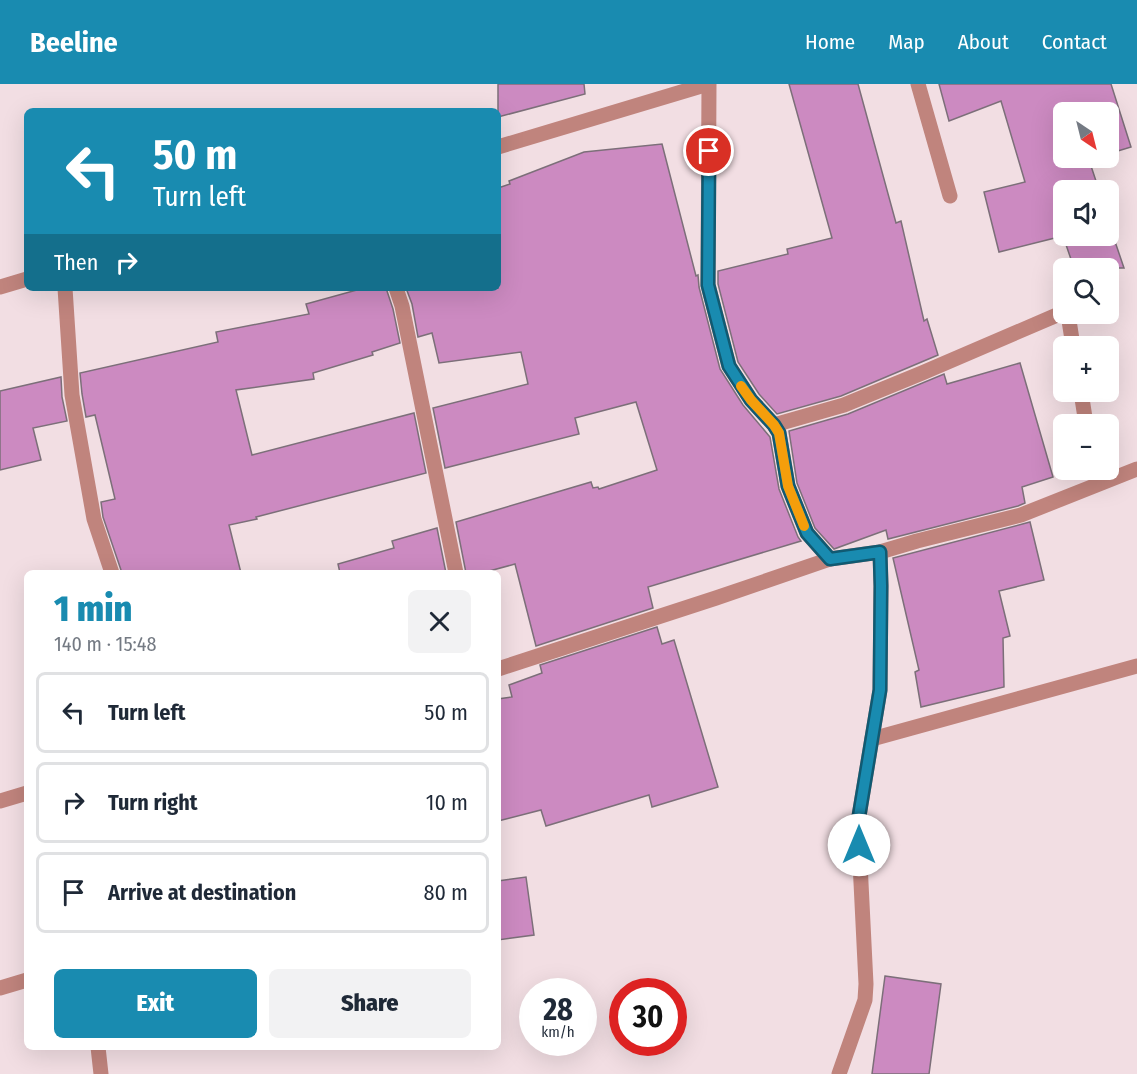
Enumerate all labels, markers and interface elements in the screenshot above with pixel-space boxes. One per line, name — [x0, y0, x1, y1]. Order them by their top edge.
text: Beeline — [30, 26, 118, 59]
text: Home — [805, 29, 855, 55]
text: Map — [888, 29, 925, 55]
text: About — [958, 29, 1009, 55]
text: Contact — [1042, 29, 1107, 55]
north arrow — [1053, 102, 1119, 168]
map controls — [1053, 102, 1119, 480]
pin — [683, 125, 734, 176]
text: 50 m — [153, 130, 237, 180]
icon: left — [54, 132, 132, 210]
icon: arrive — [692, 134, 725, 167]
button: sound — [1053, 180, 1119, 246]
text: Turn left — [153, 181, 246, 213]
icon: right — [110, 246, 143, 279]
text: Then — [54, 249, 98, 276]
button: search — [1053, 258, 1119, 324]
button: + — [1053, 336, 1119, 402]
button: − — [1053, 414, 1119, 480]
text: 1 min — [54, 587, 132, 631]
button: close — [408, 590, 471, 653]
text: 140 m · 15:48 — [54, 632, 156, 656]
icon: left — [57, 696, 90, 729]
text: Turn left — [108, 699, 186, 726]
text: 50 m — [424, 699, 468, 726]
icon: right — [57, 786, 90, 819]
text: Turn right — [108, 789, 197, 816]
text: 10 m — [426, 789, 468, 816]
position arrow — [827, 813, 891, 877]
icon: arrive — [57, 876, 90, 909]
text: Arrive at destination — [108, 879, 296, 906]
text: 80 m — [423, 879, 468, 906]
button: Exit — [54, 969, 257, 1038]
button: Share — [269, 969, 471, 1038]
speed limit sign: 30 — [609, 978, 687, 1056]
text: 28 — [543, 992, 573, 1028]
text: km/h — [541, 1023, 575, 1041]

